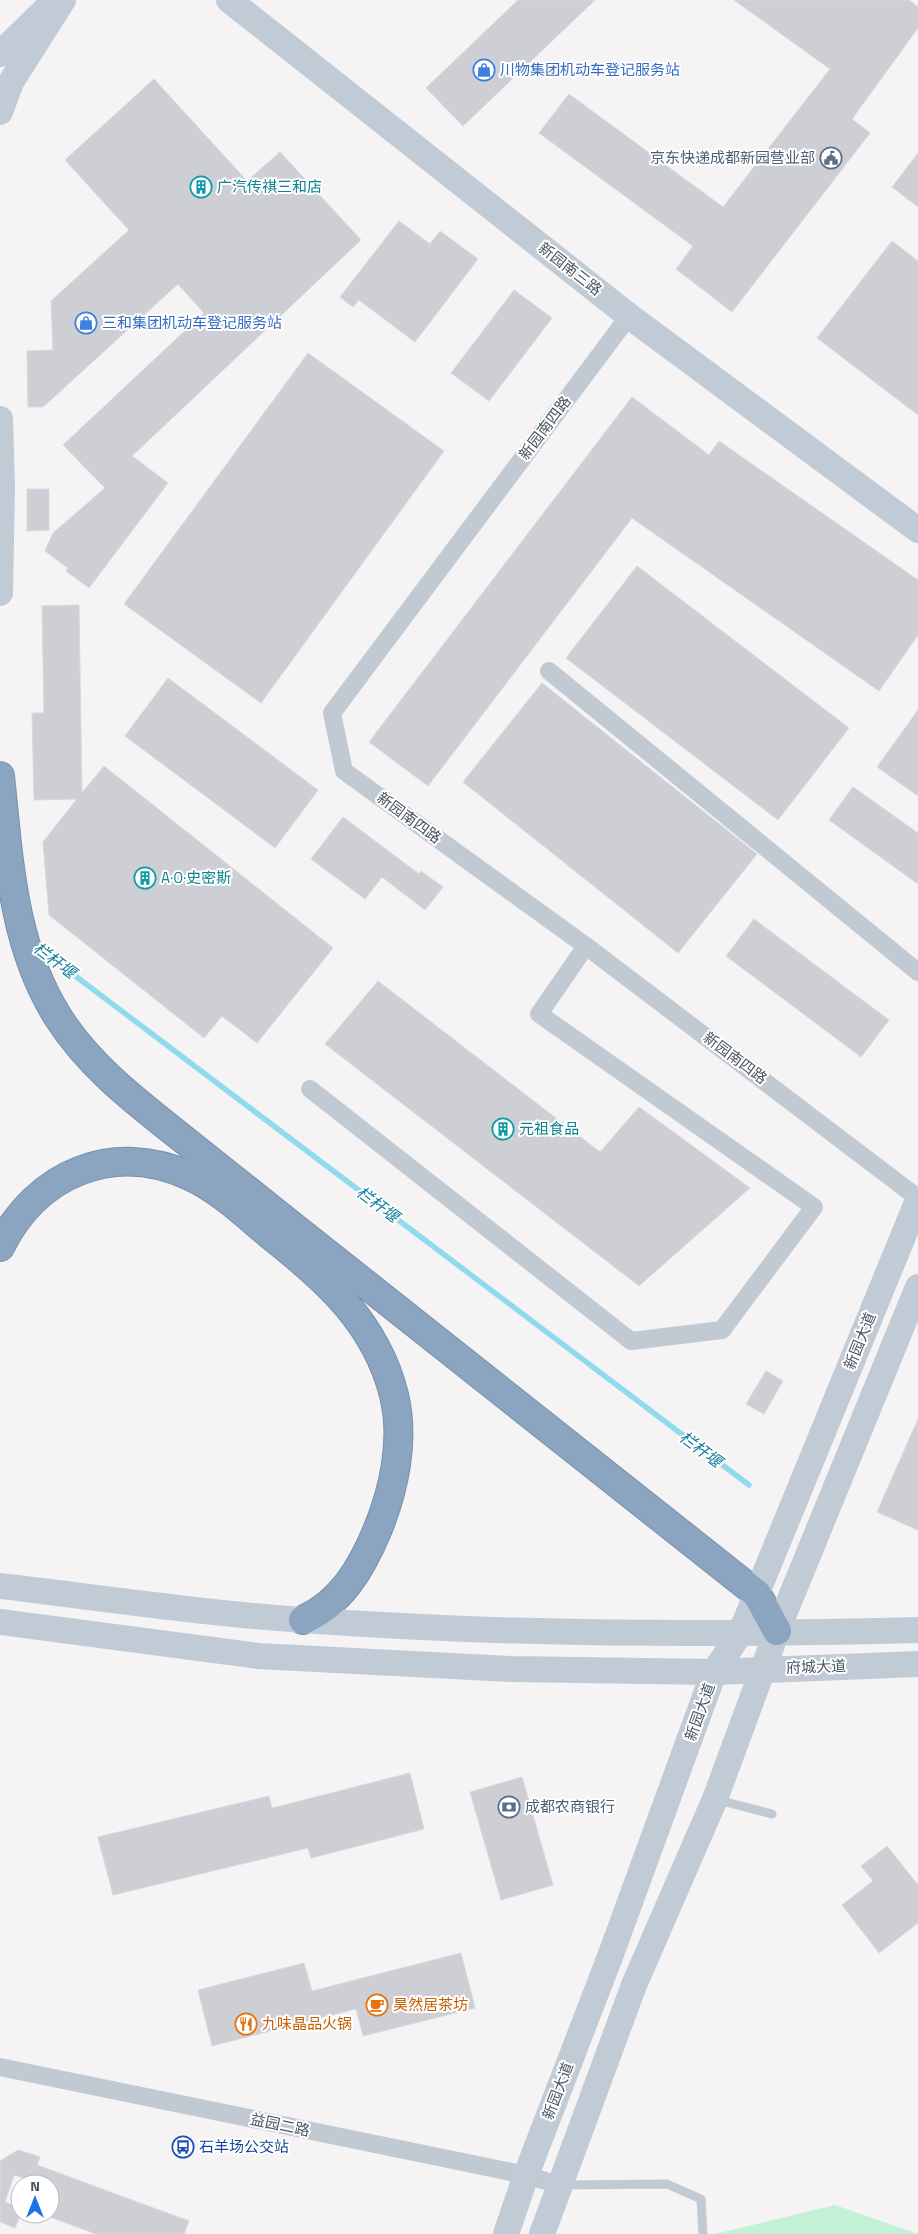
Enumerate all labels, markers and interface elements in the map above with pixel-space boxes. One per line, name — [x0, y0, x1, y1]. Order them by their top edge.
shop icon: 川物集团机动车登记服务站 — [472, 58, 496, 82]
place label: 川物集团机动车登记服务站 — [500, 58, 680, 81]
place label: 京东快递成都新园营业部 — [650, 146, 815, 169]
public building icon: 京东快递成都新园营业部 — [819, 146, 843, 170]
building icon: 广汽传祺三和店 — [189, 175, 213, 199]
place label: 广汽传祺三和店 — [217, 175, 322, 198]
street label: 新园南三路 — [534, 236, 607, 301]
shop icon: 三和集团机动车登记服务站 — [74, 311, 98, 335]
place label: 三和集团机动车登记服务站 — [102, 311, 282, 334]
street label: 新园南四路 — [513, 391, 576, 465]
street label: 新园南四路 — [372, 786, 446, 849]
building icon: A·O·史密斯 — [133, 866, 157, 890]
place label: A·O·史密斯 — [161, 866, 231, 889]
water label: 栏杆堰 — [29, 936, 84, 986]
street label: 新园南四路 — [698, 1026, 772, 1089]
building icon: 元祖食品 — [491, 1117, 515, 1141]
place label: 元祖食品 — [519, 1117, 579, 1140]
water label: 栏杆堰 — [352, 1180, 407, 1230]
street label: 新园大道 — [838, 1309, 881, 1373]
water label: 栏杆堰 — [675, 1425, 730, 1475]
street label: 府城大道 — [786, 1654, 846, 1679]
street label: 新园大道 — [678, 1680, 721, 1744]
bank icon: 成都农商银行 — [497, 1795, 521, 1819]
place label: 成都农商银行 — [525, 1795, 615, 1818]
cafe icon: 昊然居茶坊 — [365, 1993, 389, 2017]
place label: 昊然居茶坊 — [393, 1993, 468, 2016]
restaurant icon: 九味晶品火锅 — [234, 2012, 258, 2036]
place label: 九味晶品火锅 — [262, 2012, 352, 2035]
street label: 新园大道 — [536, 2059, 579, 2123]
street label: 益园二路 — [248, 2107, 312, 2142]
bus stop icon: 石羊场公交站 — [171, 2135, 195, 2159]
place label: 石羊场公交站 — [199, 2135, 289, 2158]
north arrow — [10, 2174, 60, 2224]
text: N — [30, 2175, 40, 2196]

